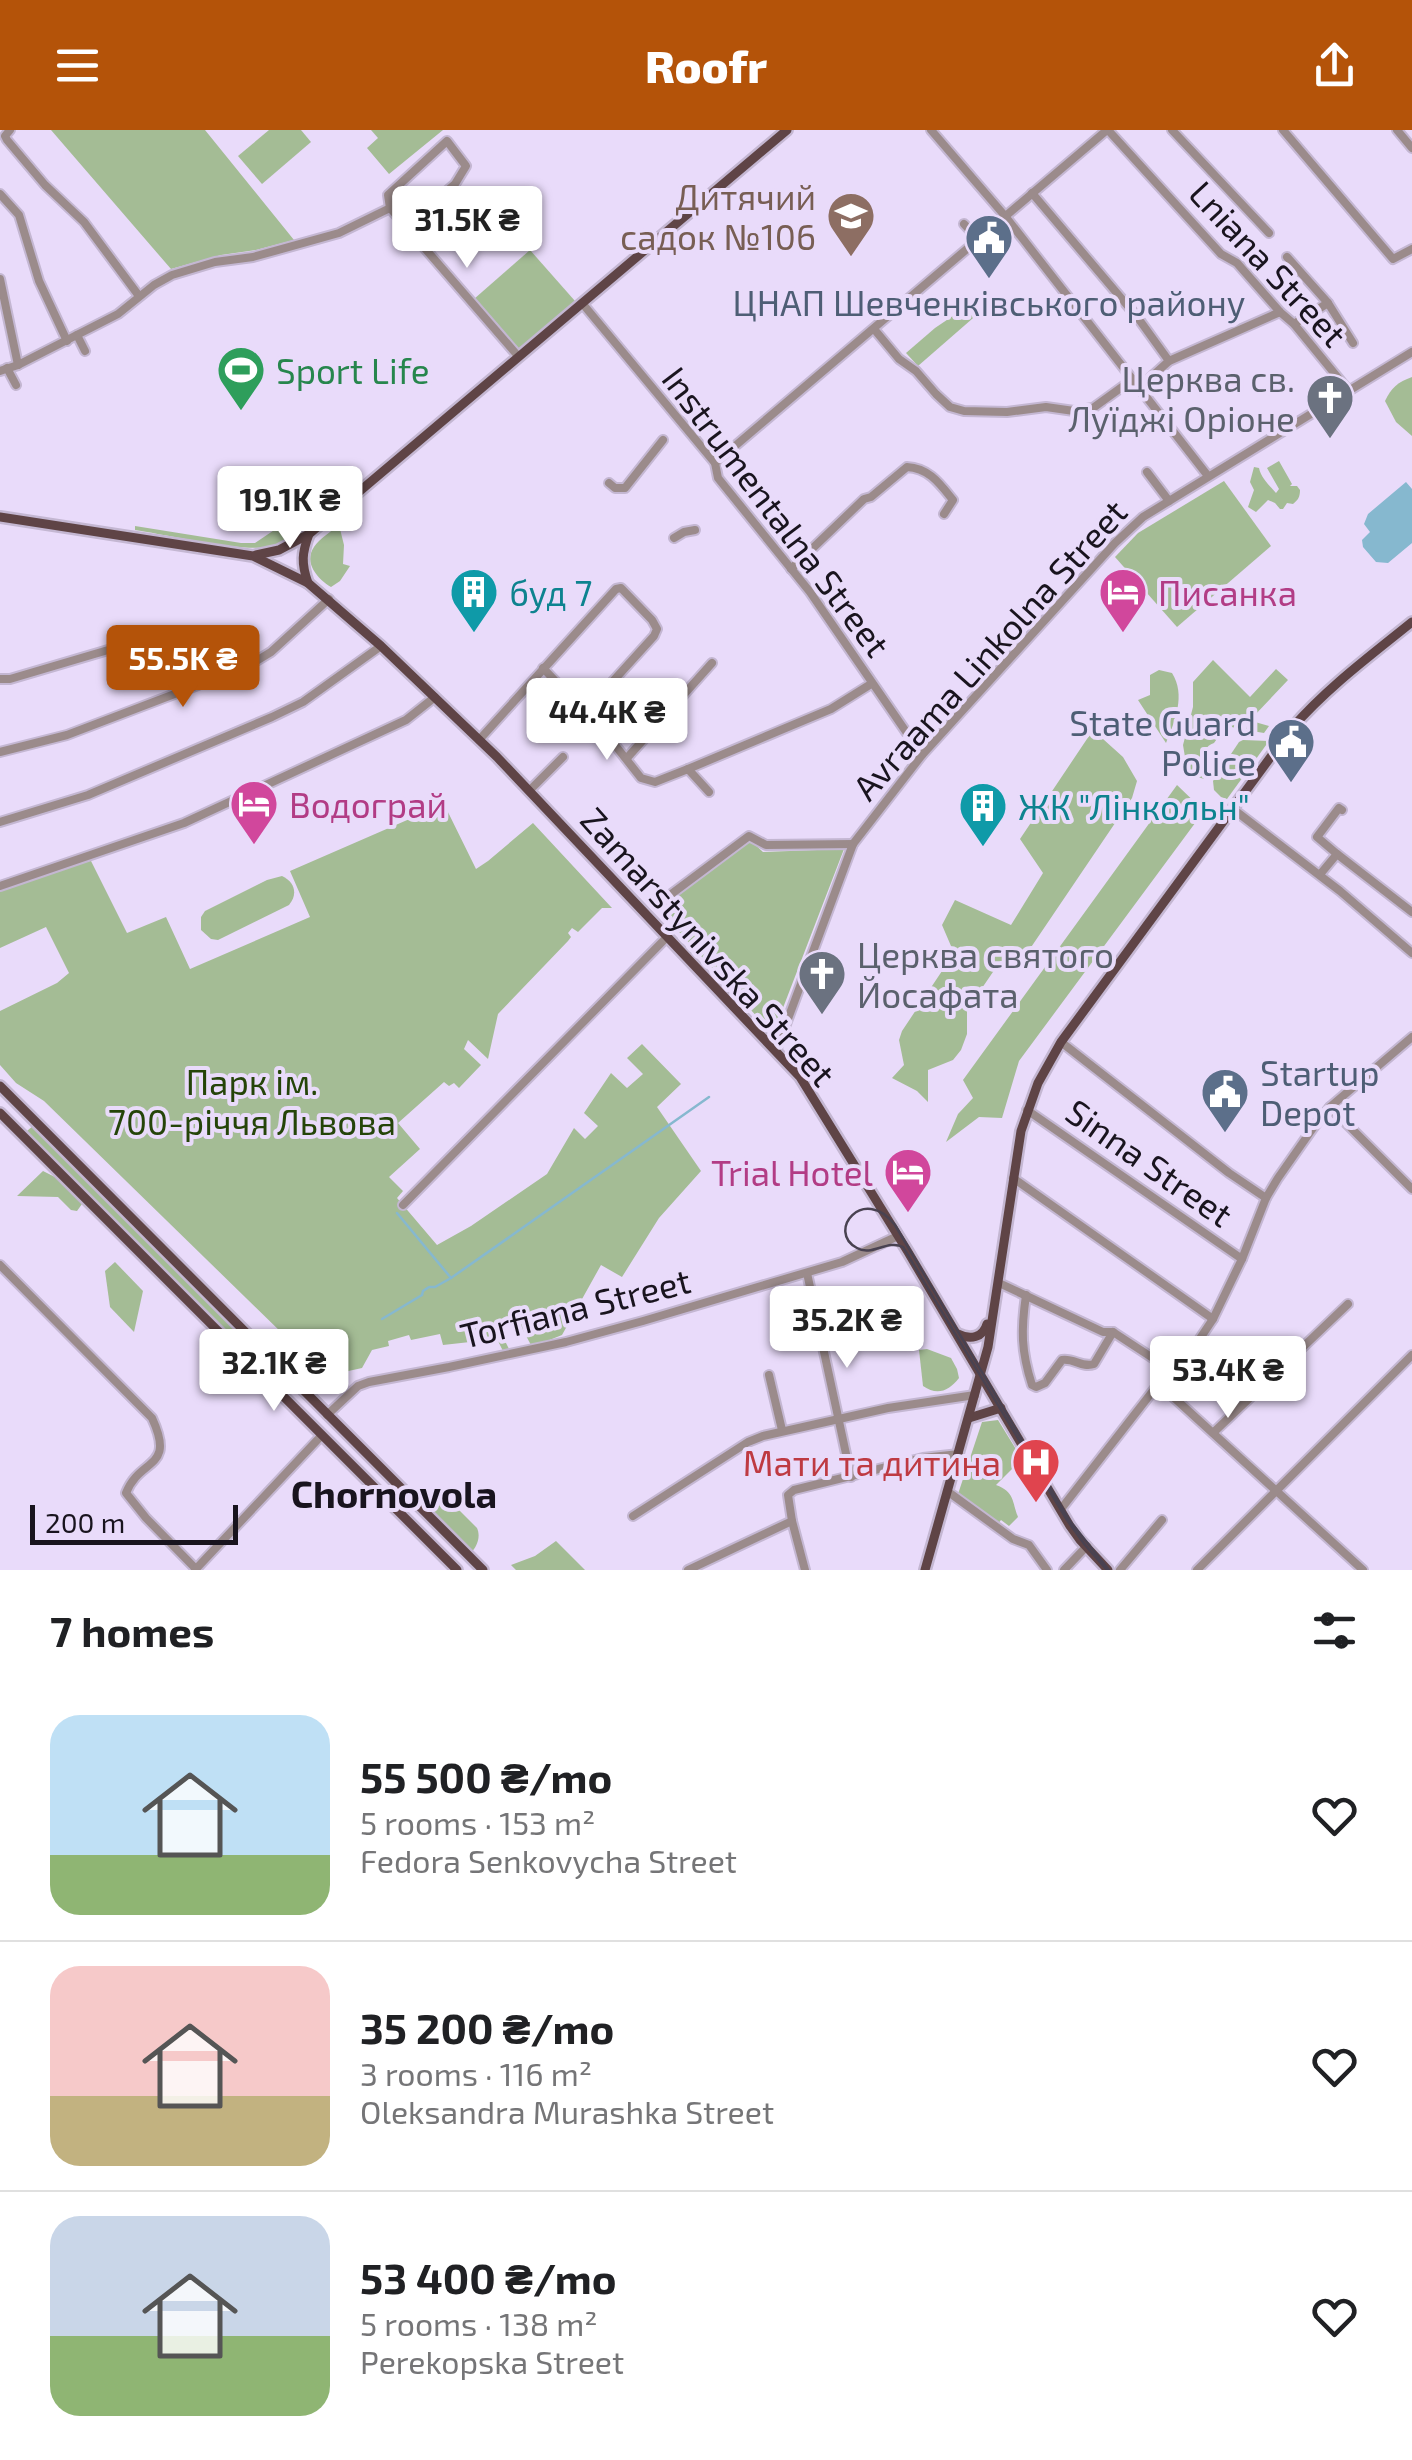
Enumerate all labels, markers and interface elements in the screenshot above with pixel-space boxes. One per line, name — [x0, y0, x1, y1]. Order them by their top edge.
icon: menu — [50, 38, 105, 93]
text: Roofr — [645, 38, 767, 92]
icon: share — [1307, 38, 1362, 93]
street label: Lniana Street — [1182, 172, 1356, 354]
place label: Дитячий садок №106 — [620, 175, 816, 257]
pin: 31.5K ₴ — [375, 186, 559, 271]
school or university icon: Дитячий садок №106 — [825, 190, 877, 258]
text: 31.5K ₴ — [414, 199, 520, 237]
public building icon: ЦНАП Шевченківського району — [963, 212, 1015, 280]
place label: ЦНАП Шевченківського району — [733, 281, 1245, 324]
sports icon: Sport Life — [215, 344, 267, 412]
place label: Sport Life — [276, 349, 429, 391]
place label: Церква св. Луїджі Оріоне — [1068, 357, 1295, 440]
street label: Instrumentalna Street — [654, 358, 900, 664]
church icon: Церква св. Луїджі Оріоне — [1304, 372, 1356, 440]
pin: 19.1K ₴ — [198, 466, 382, 551]
text: 19.1K ₴ — [239, 479, 341, 517]
street label: Avraama Linkolna Street — [843, 490, 1135, 808]
building icon: буд 7 — [448, 566, 500, 634]
hotel icon: Писанка — [1097, 566, 1149, 634]
place label: буд 7 — [509, 571, 592, 614]
place label: Писанка — [1158, 571, 1297, 613]
pin: 55.5K ₴ — [91, 625, 275, 710]
text: 55.5K ₴ — [128, 638, 238, 676]
pin: 44.4K ₴ — [515, 678, 699, 763]
text: 44.4K ₴ — [548, 691, 666, 729]
place label: State Guard Police — [1069, 701, 1256, 783]
public building icon: State Guard Police — [1265, 716, 1317, 784]
hotel icon: Водограй — [228, 778, 280, 846]
building icon: ЖК "Лінкольн" — [957, 780, 1009, 848]
place label: Водограй — [289, 783, 447, 825]
place label: ЖК "Лінкольн" — [1018, 785, 1250, 827]
street label: Zamarstynivska Street — [573, 798, 845, 1094]
place label: Церква святого Йосафата — [857, 933, 1114, 1015]
church icon: Церква святого Йосафата — [796, 948, 848, 1016]
place label: Startup Depot — [1260, 1051, 1380, 1133]
park label: Парк ім. 700-річчя Львова — [108, 1060, 396, 1142]
public building icon: Startup Depot — [1199, 1066, 1251, 1134]
street label: Sinna Street — [1059, 1089, 1241, 1235]
hotel icon: Trial Hotel — [882, 1146, 934, 1214]
place label: Trial Hotel — [711, 1151, 874, 1193]
street label: Torfiana Street — [456, 1258, 694, 1356]
pin: 35.2K ₴ — [755, 1286, 939, 1371]
text: 35.2K ₴ — [792, 1299, 902, 1337]
pin: 32.1K ₴ — [182, 1329, 366, 1414]
pin: 53.4K ₴ — [1136, 1336, 1320, 1421]
text: 32.1K ₴ — [221, 1342, 327, 1380]
text: 53.4K ₴ — [1172, 1349, 1284, 1387]
hospital icon: Мати та дитина — [1010, 1436, 1062, 1504]
place label: Мати та дитина — [743, 1441, 1001, 1483]
district label: Chornovola — [291, 1470, 497, 1516]
scale bar — [30, 1500, 238, 1544]
text: 200 m — [45, 1505, 125, 1539]
icon: filters — [1307, 1603, 1362, 1658]
text: 7 homes — [50, 1605, 214, 1655]
text: 55 500 ₴/mo — [360, 1751, 612, 1801]
icon: home — [130, 1755, 250, 1875]
icon: heart — [1307, 1788, 1362, 1843]
text: 5 rooms · 153 m² — [360, 1803, 595, 1841]
text: Fedora Senkovycha Street — [360, 1841, 737, 1879]
text: 35 200 ₴/mo — [360, 2002, 614, 2052]
icon: home — [130, 2006, 250, 2126]
icon: heart — [1307, 2039, 1362, 2094]
text: 3 rooms · 116 m² — [360, 2054, 592, 2092]
text: Oleksandra Murashka Street — [360, 2092, 774, 2130]
text: 53 400 ₴/mo — [360, 2252, 617, 2302]
icon: home — [130, 2256, 250, 2376]
icon: heart — [1307, 2289, 1362, 2344]
text: 5 rooms · 138 m² — [360, 2304, 598, 2342]
text: Perekopska Street — [360, 2342, 624, 2380]

